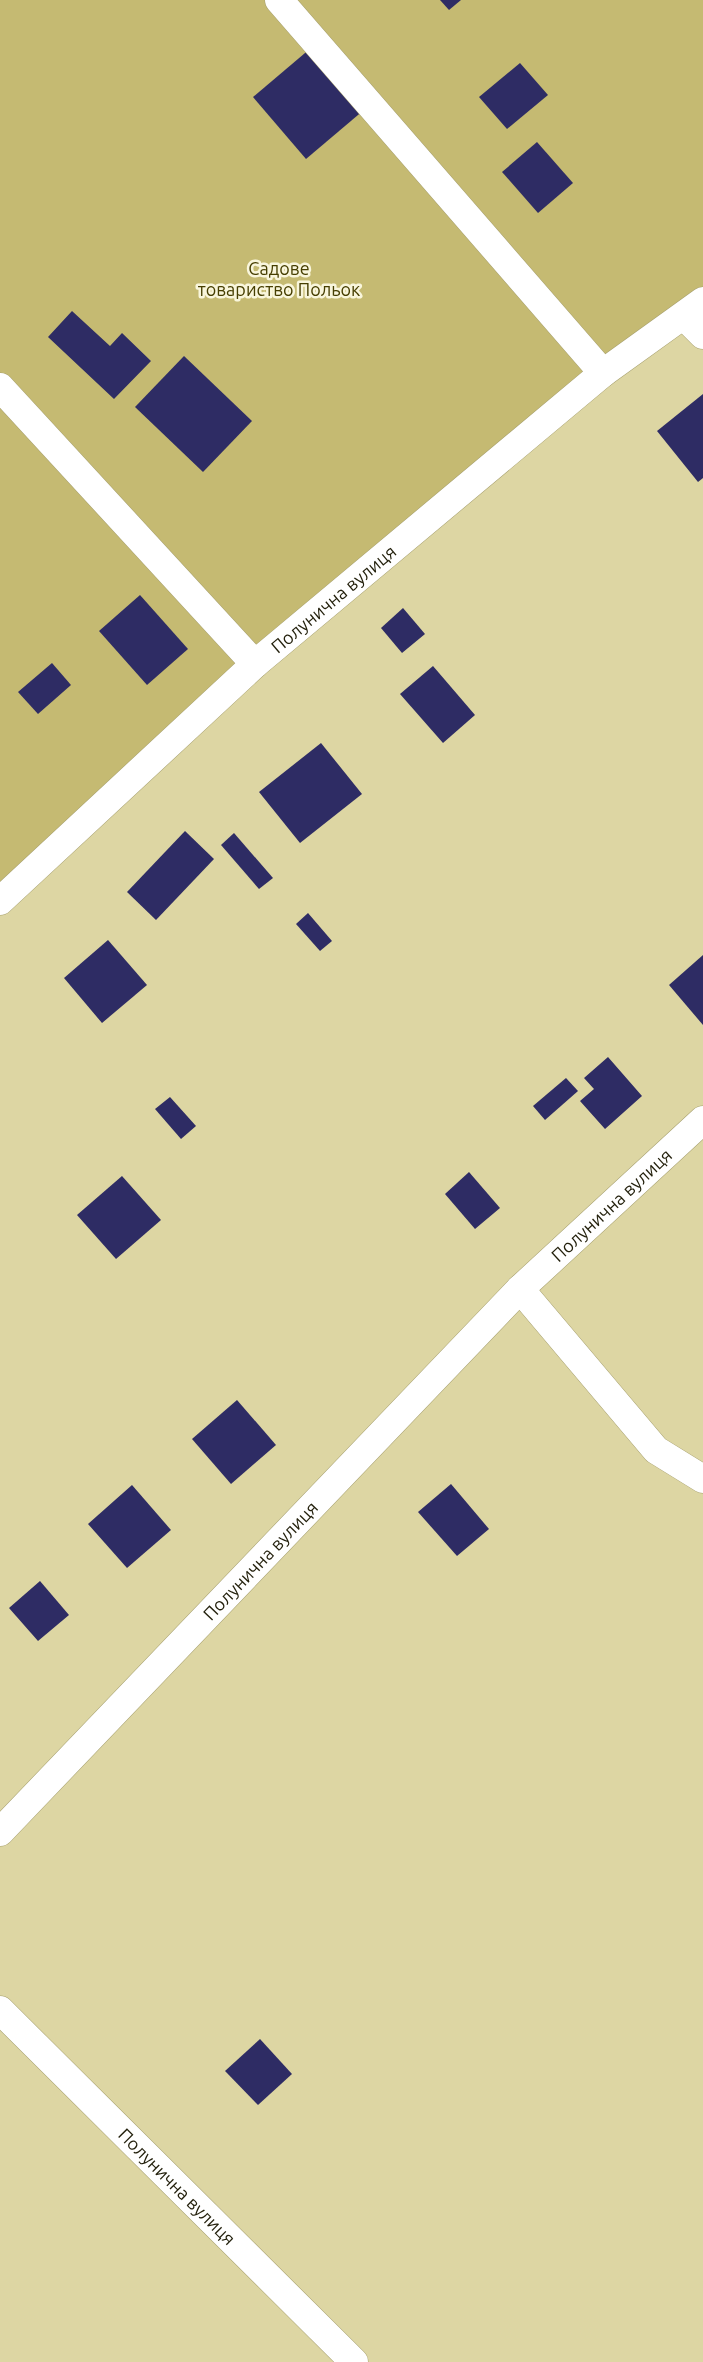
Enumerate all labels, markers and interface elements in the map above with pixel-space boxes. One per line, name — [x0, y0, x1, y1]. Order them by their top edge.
park label: Садове товариство Польок — [198, 258, 360, 299]
street label: Полунична вулиця — [267, 541, 400, 656]
street label: Полунична вулиця — [547, 1144, 675, 1265]
street label: Полунична вулиця — [199, 1497, 321, 1624]
street label: Полунична вулиця — [115, 2124, 240, 2248]

